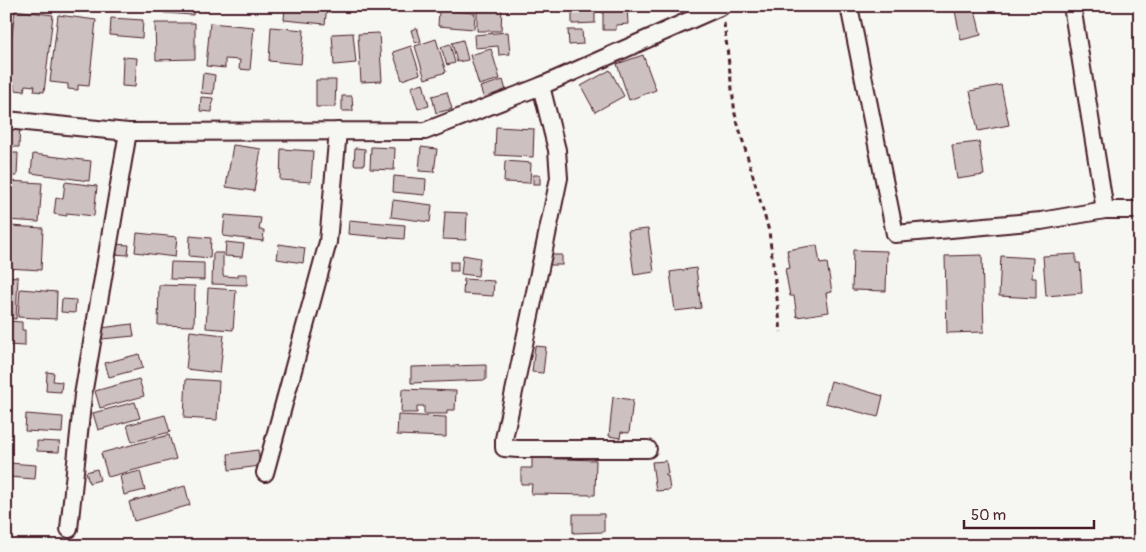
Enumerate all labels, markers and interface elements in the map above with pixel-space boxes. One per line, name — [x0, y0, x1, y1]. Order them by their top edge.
scale bar — [964, 497, 1094, 529]
text: 50 m — [971, 506, 1006, 525]

